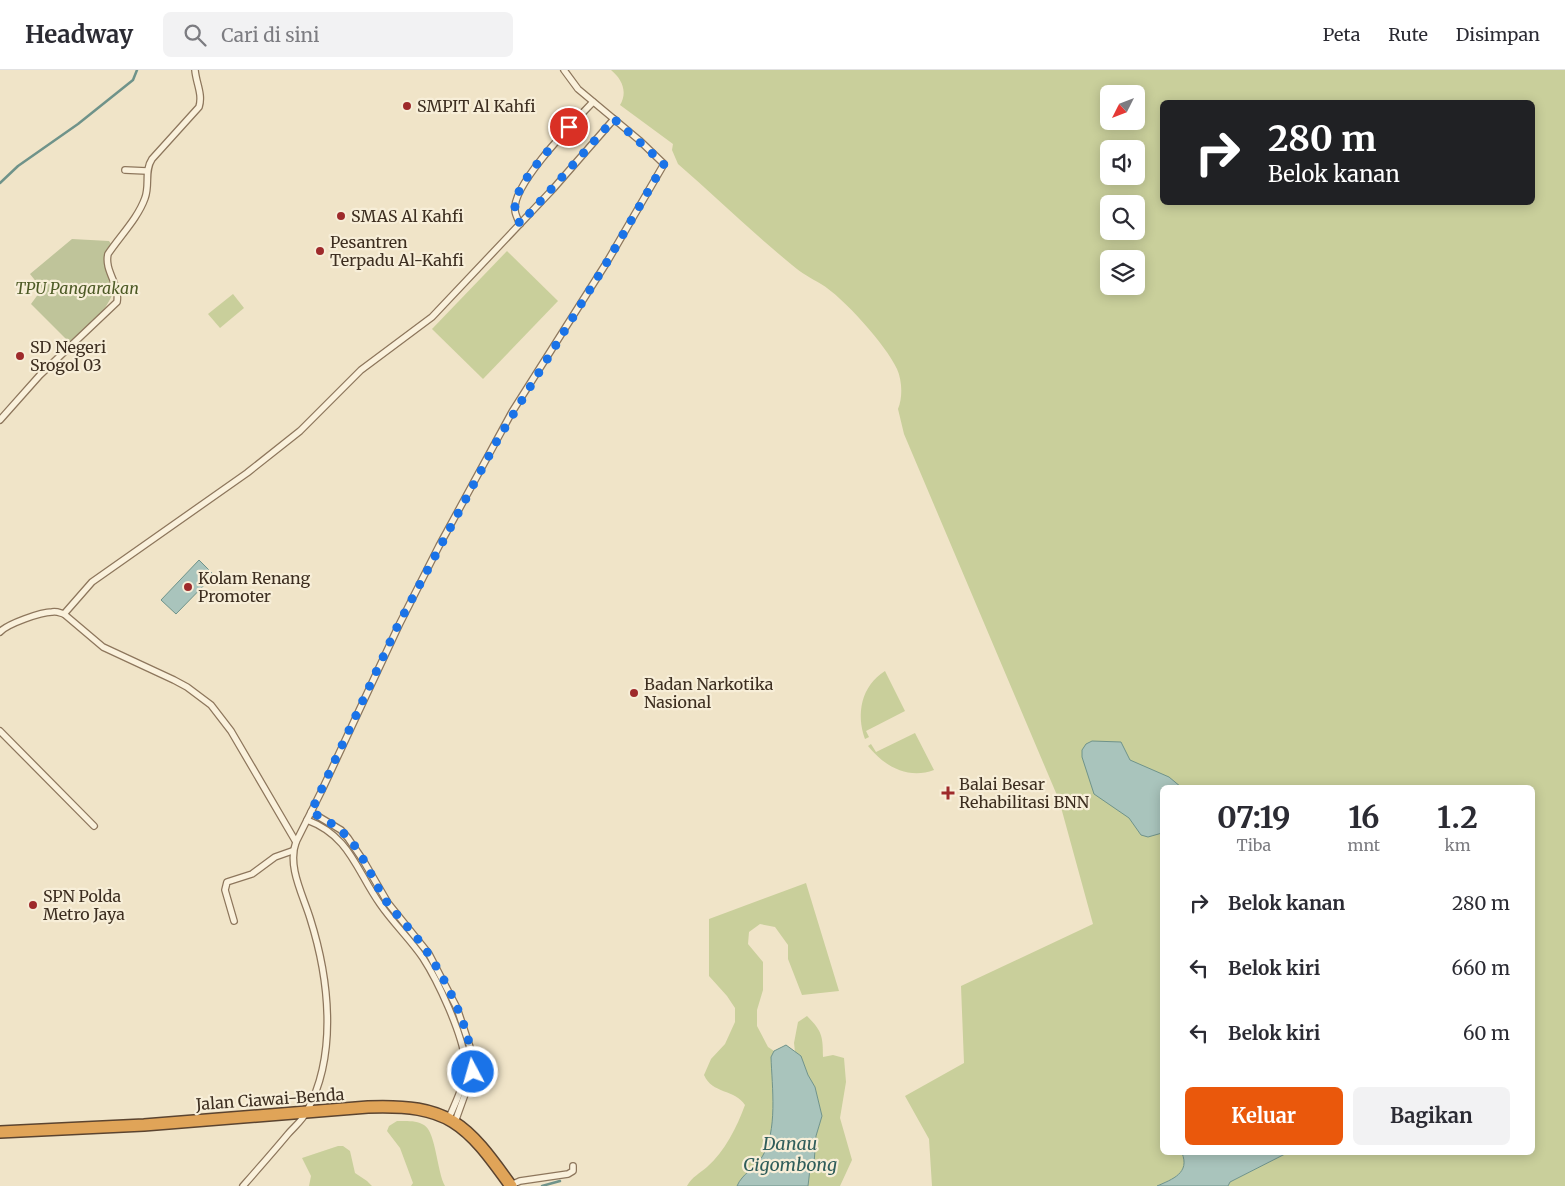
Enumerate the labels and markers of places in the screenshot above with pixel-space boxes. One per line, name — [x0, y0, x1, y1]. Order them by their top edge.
place label: SMPIT Al Kahfi — [417, 96, 536, 116]
marker: SMPIT Al Kahfi — [401, 100, 413, 112]
pin — [548, 106, 590, 148]
place label: SMAS Al Kahfi — [351, 206, 464, 226]
marker: SMAS Al Kahfi — [335, 210, 347, 222]
place label: Pesantren Terpadu Al-Kahfi — [330, 232, 464, 270]
marker: Pesantren Terpadu Al-Kahfi — [314, 245, 326, 257]
place label: SD Negeri Srogol 03 — [30, 337, 106, 375]
marker: SD Negeri Srogol 03 — [14, 350, 26, 362]
place label: Kolam Renang Promoter — [198, 568, 311, 606]
marker: Kolam Renang Promoter — [182, 581, 194, 593]
place label: Badan Narkotika Nasional — [644, 674, 774, 712]
marker: Badan Narkotika Nasional — [628, 687, 640, 699]
place label: Balai Besar Rehabilitasi BNN — [959, 774, 1090, 812]
marker: Balai Besar Rehabilitasi BNN — [941, 786, 955, 800]
place label: SPN Polda Metro Jaya — [43, 886, 125, 924]
marker: SPN Polda Metro Jaya — [27, 899, 39, 911]

